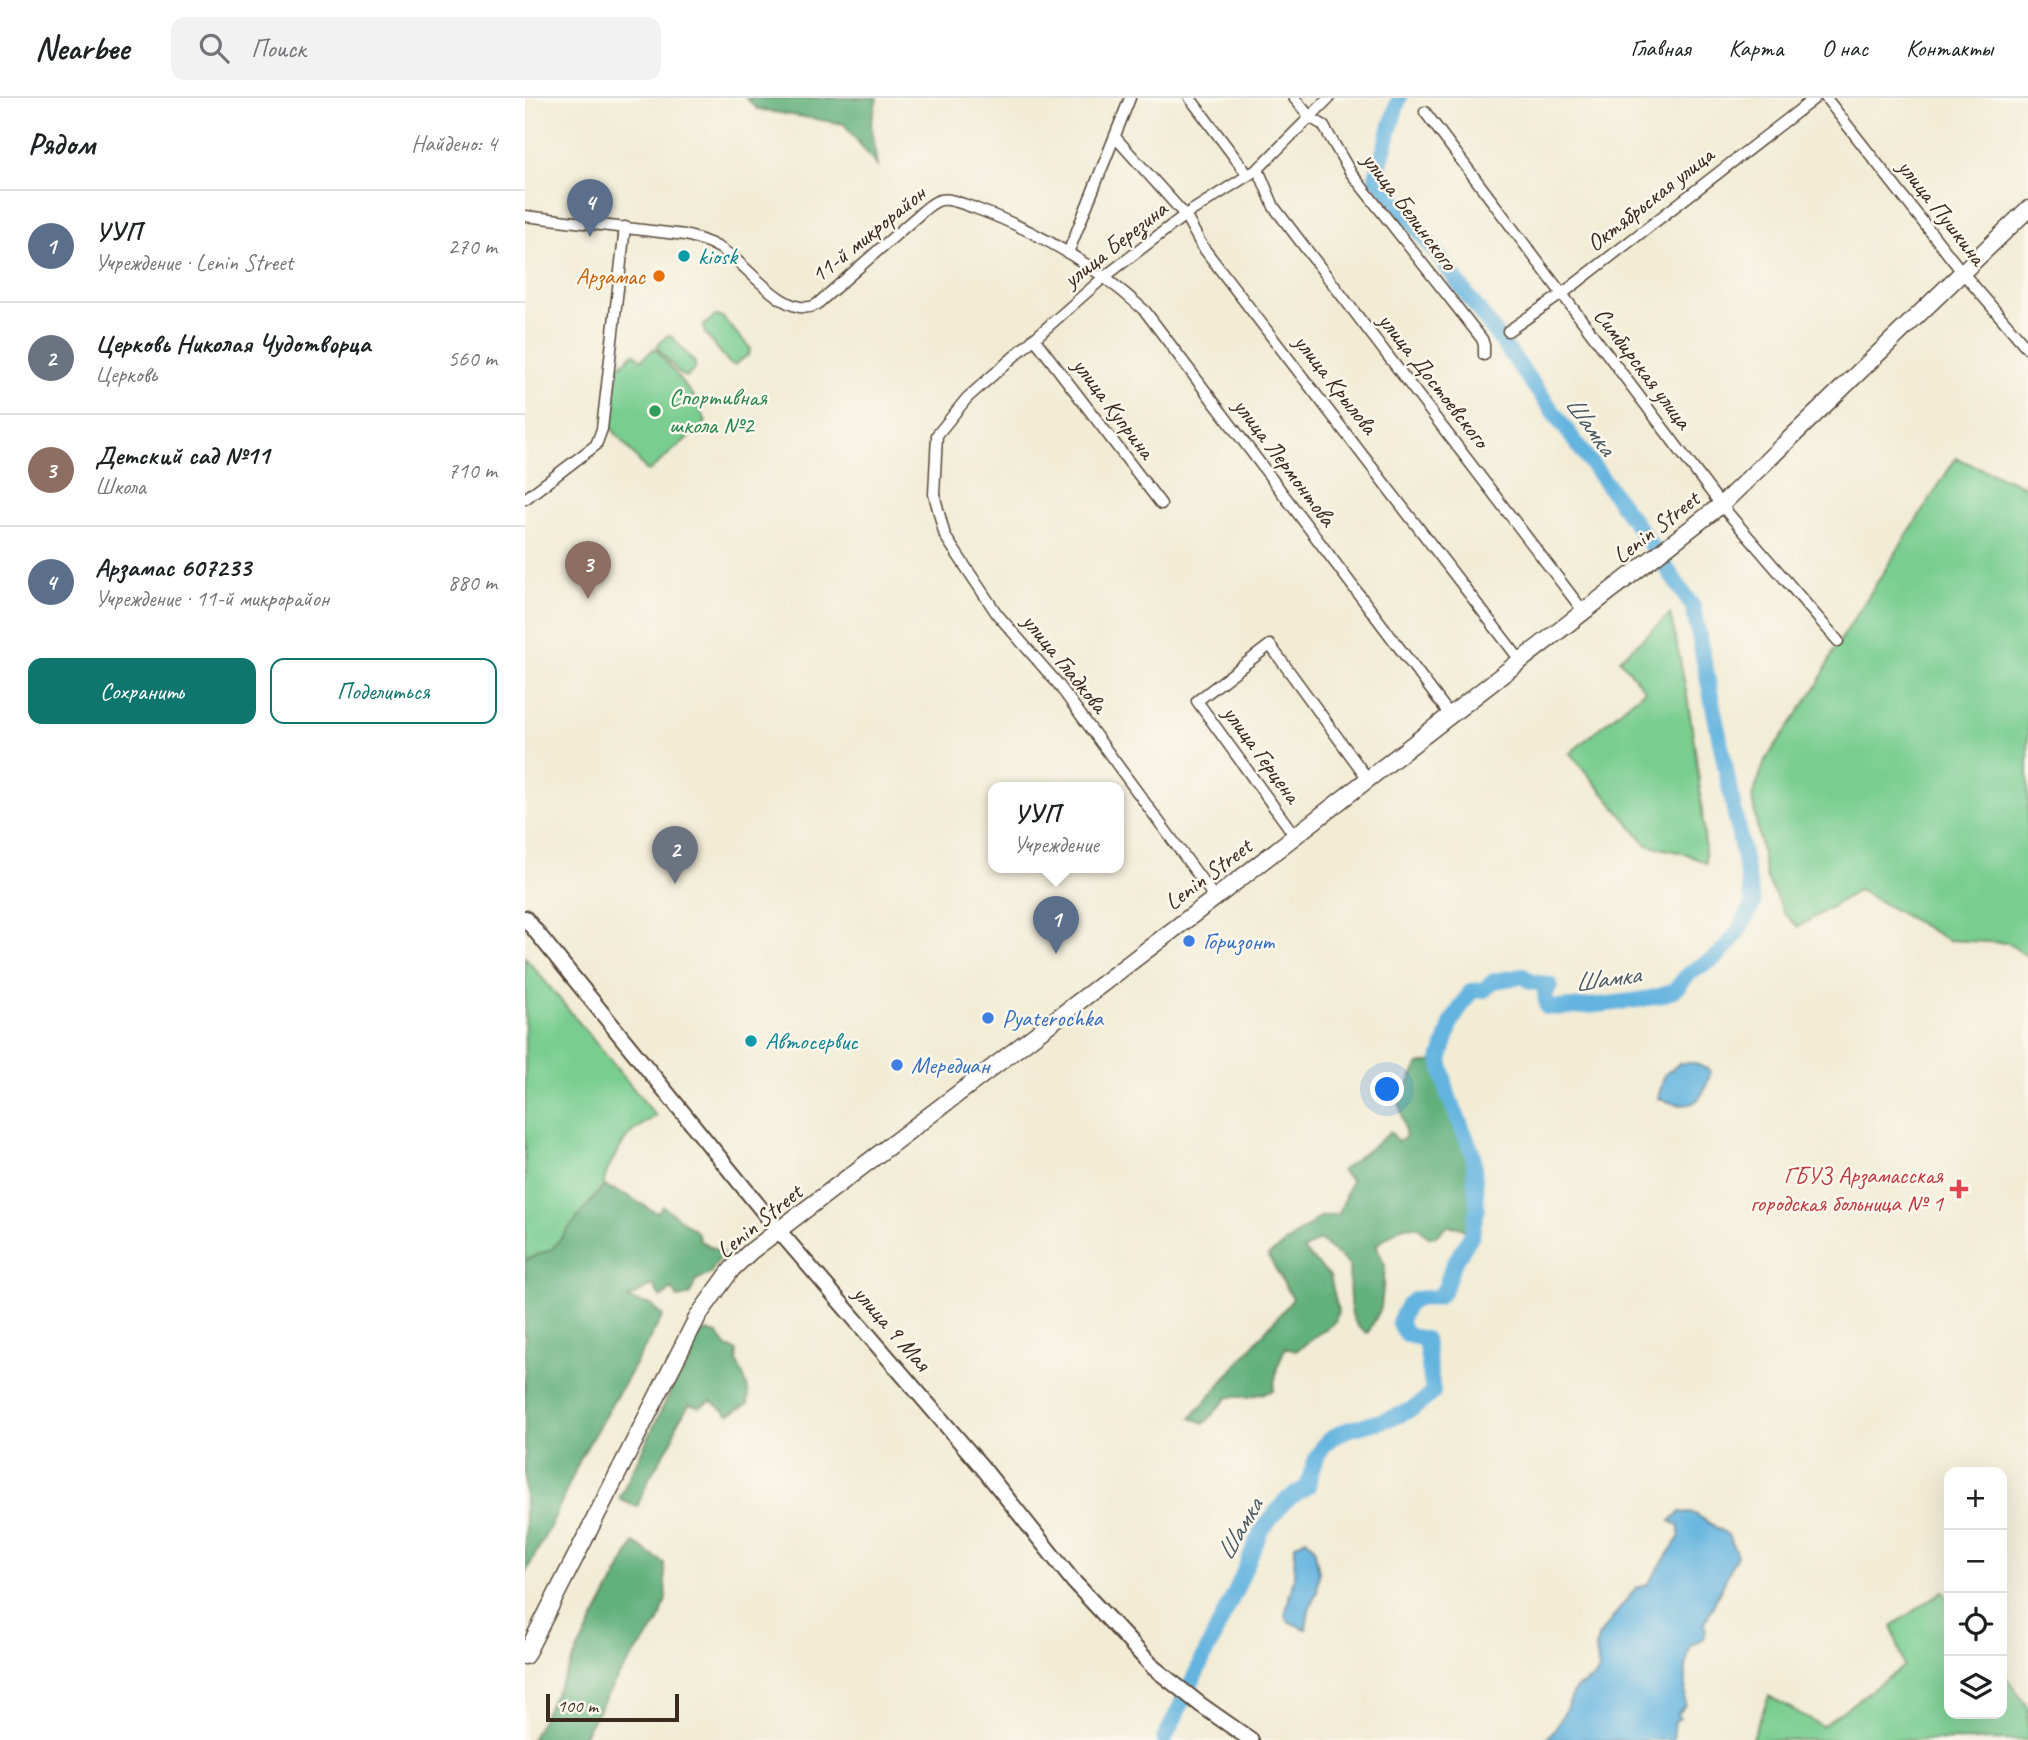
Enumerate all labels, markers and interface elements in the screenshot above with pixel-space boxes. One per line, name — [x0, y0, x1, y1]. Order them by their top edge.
search box — [171, 17, 661, 80]
text: Nearbee — [35, 27, 129, 69]
icon: search — [195, 29, 233, 67]
text: Поиск — [251, 32, 306, 65]
text: Главная — [1630, 33, 1691, 63]
text: Карта — [1729, 33, 1783, 63]
text: О нас — [1821, 33, 1868, 63]
text: Контакты — [1906, 33, 1993, 63]
text: Рядом — [28, 125, 95, 163]
text: Найдено: 4 — [411, 129, 497, 158]
street label: Октябрьская улица — [1580, 139, 1721, 258]
street label: улица Белинского — [1355, 144, 1465, 277]
street label: улица Пушкина — [1890, 151, 1994, 273]
street label: 11-й микрорайон — [804, 177, 933, 290]
pin: 4 — [567, 179, 613, 237]
street label: улица Березина — [1055, 193, 1175, 296]
text: УУП — [95, 215, 141, 248]
text: 1 — [46, 232, 56, 261]
text: 270 m — [448, 232, 497, 261]
place label: kiosk — [698, 241, 739, 271]
text: Учреждение · Lenin Street — [95, 248, 293, 277]
marker: kiosk — [676, 248, 692, 264]
place label: Арзамас — [576, 261, 646, 291]
marker: Арзамас — [651, 268, 667, 284]
street label: Симбирская улица — [1587, 301, 1700, 436]
street label: улица Достоевского — [1371, 305, 1498, 456]
street label: улица Крылова — [1286, 326, 1385, 441]
text: Церковь Николая Чудотворца — [95, 327, 370, 360]
text: 2 — [46, 344, 56, 373]
text: 560 m — [448, 344, 497, 373]
street label: улица Куприна — [1065, 350, 1163, 466]
text: Церковь — [95, 360, 157, 389]
place label: Спортивная школа №2 — [669, 382, 768, 440]
water label: Шамка — [1558, 389, 1625, 464]
street label: улица Лермонтова — [1226, 390, 1344, 533]
marker: Спортивная школа №2 — [647, 403, 663, 419]
text: Детский сад №11 — [95, 439, 270, 472]
text: 3 — [46, 456, 56, 485]
text: 710 m — [448, 456, 497, 485]
text: Школа — [95, 472, 146, 501]
street label: Lenin Street — [1607, 483, 1707, 570]
pin: 3 — [565, 541, 611, 599]
text: Арзамас 607233 — [95, 551, 251, 584]
text: 4 — [46, 568, 56, 597]
text: 880 m — [448, 568, 497, 597]
text: Учреждение · 11-й микрорайон — [95, 584, 329, 613]
street label: улица Гладкова — [1014, 606, 1116, 721]
button: Сохранить — [28, 658, 256, 724]
button: Поделиться — [270, 658, 497, 724]
street label: улица Герцена — [1215, 698, 1309, 811]
popup — [988, 782, 1124, 873]
text: УУП — [1013, 797, 1059, 830]
pin: 2 — [652, 826, 698, 884]
text: Учреждение — [1013, 830, 1099, 859]
street label: Lenin Street — [1158, 830, 1259, 917]
pin: 1 — [1033, 896, 1079, 954]
place label: Горизонт — [1203, 926, 1275, 956]
marker: Горизонт — [1181, 933, 1197, 949]
water label: Шамка — [1572, 957, 1645, 999]
place label: Pyaterochka — [1002, 1003, 1105, 1033]
marker: Pyaterochka — [980, 1010, 996, 1026]
place label: Автосервис — [765, 1026, 859, 1056]
marker: Автосервис — [743, 1033, 759, 1049]
place label: Мередиан — [911, 1050, 992, 1080]
marker: Мередиан — [889, 1057, 905, 1073]
your location — [1370, 1072, 1404, 1106]
place label: ГБУЗ Арзамасская городская больница № 1 — [1750, 1160, 1944, 1218]
street label: Lenin Street — [710, 1176, 810, 1265]
marker: ГБУЗ Арзамасская городская больница № 1 — [1949, 1179, 1969, 1199]
street label: улица 9 Мая — [845, 1277, 938, 1378]
map controls — [1944, 1467, 2007, 1719]
button: + — [1944, 1467, 2007, 1530]
water label: Шамка — [1209, 1490, 1271, 1566]
button: − — [1944, 1530, 2007, 1593]
button: locate — [1944, 1593, 2007, 1656]
button: layers — [1944, 1656, 2007, 1719]
scale bar — [546, 1691, 679, 1723]
text: 100 m — [557, 1694, 598, 1718]

